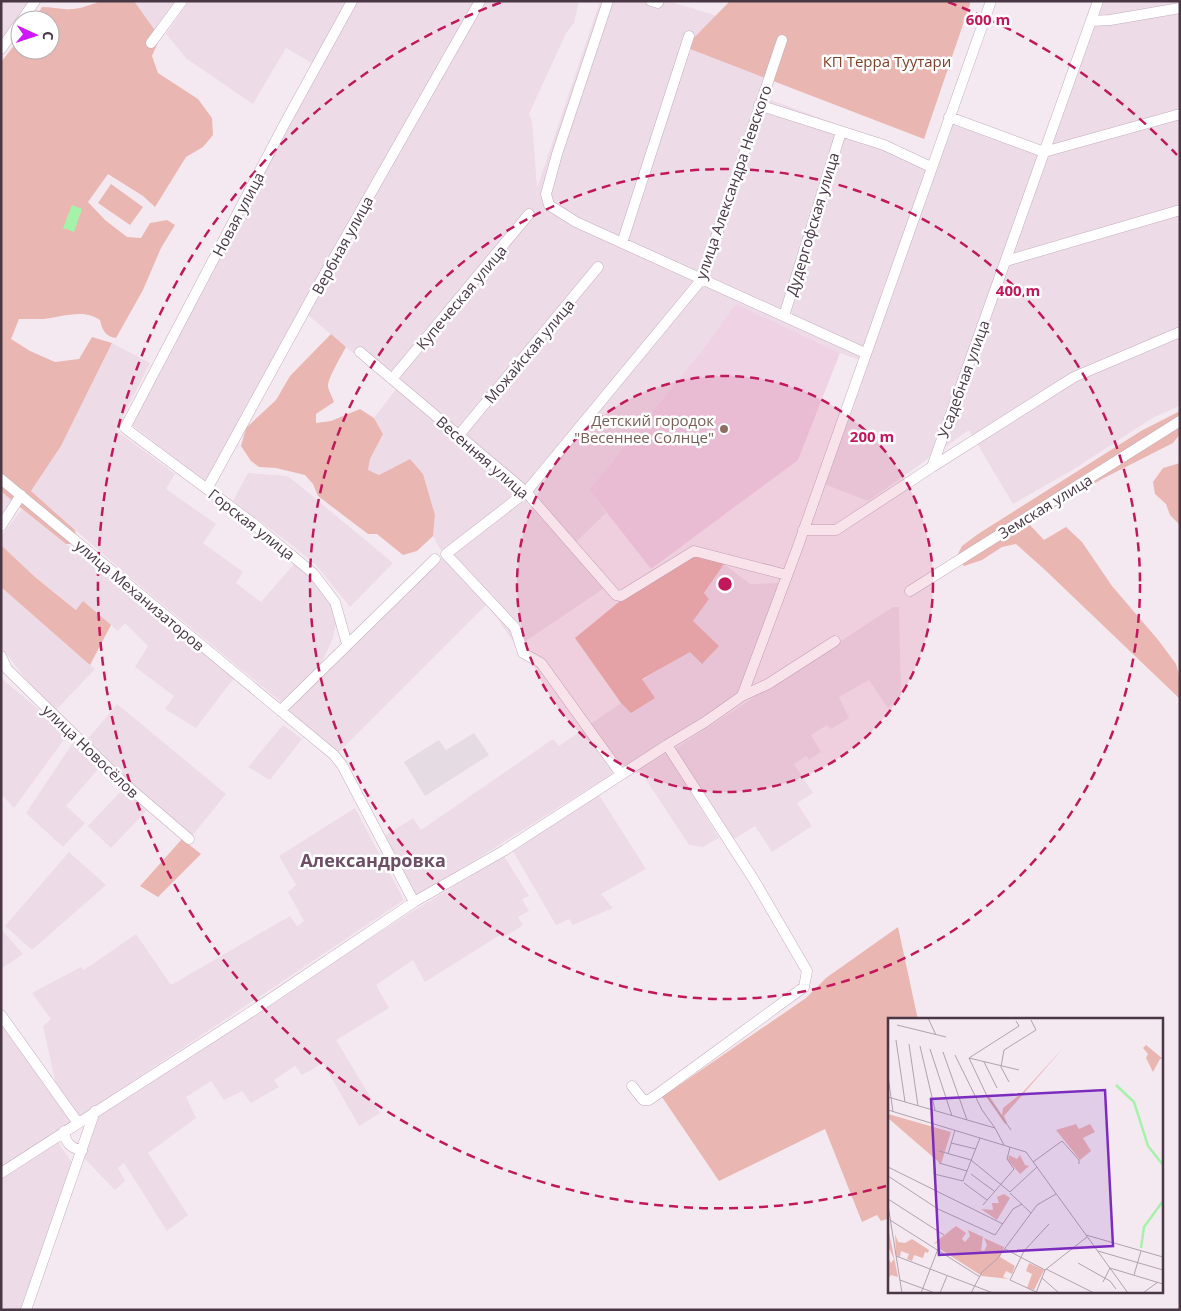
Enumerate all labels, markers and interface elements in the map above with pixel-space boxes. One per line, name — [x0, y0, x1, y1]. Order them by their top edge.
text: 600 m — [966, 9, 1010, 29]
north arrow — [10, 10, 60, 60]
text: С — [39, 31, 58, 41]
park label: КП Терра Туутари — [823, 51, 951, 71]
street label: улица Александра Невского — [690, 82, 776, 282]
street label: Дудергофская улица — [781, 150, 843, 298]
street label: Новая улица — [207, 168, 269, 260]
street label: Вербная улица — [307, 192, 377, 298]
street label: Купеческая улица — [411, 240, 511, 354]
text: 400 m — [996, 280, 1040, 300]
street label: Можайская улица — [479, 295, 579, 407]
street label: Усадебная улица — [932, 317, 994, 441]
place label: Детский городок "Весеннее Солнце" — [574, 410, 714, 447]
street label: Весенняя улица — [432, 411, 534, 503]
marker: Детский городок "Весеннее Солнце" — [718, 423, 730, 435]
text: 200 m — [850, 426, 894, 446]
street label: Земская улица — [994, 469, 1096, 543]
street label: Горская улица — [205, 484, 299, 564]
street label: улица Механизаторов — [71, 535, 209, 655]
centre of rings — [716, 575, 734, 593]
street label: улица Новосёлов — [38, 700, 144, 802]
district label: Александровка — [300, 848, 446, 872]
inset map — [888, 1018, 1164, 1294]

